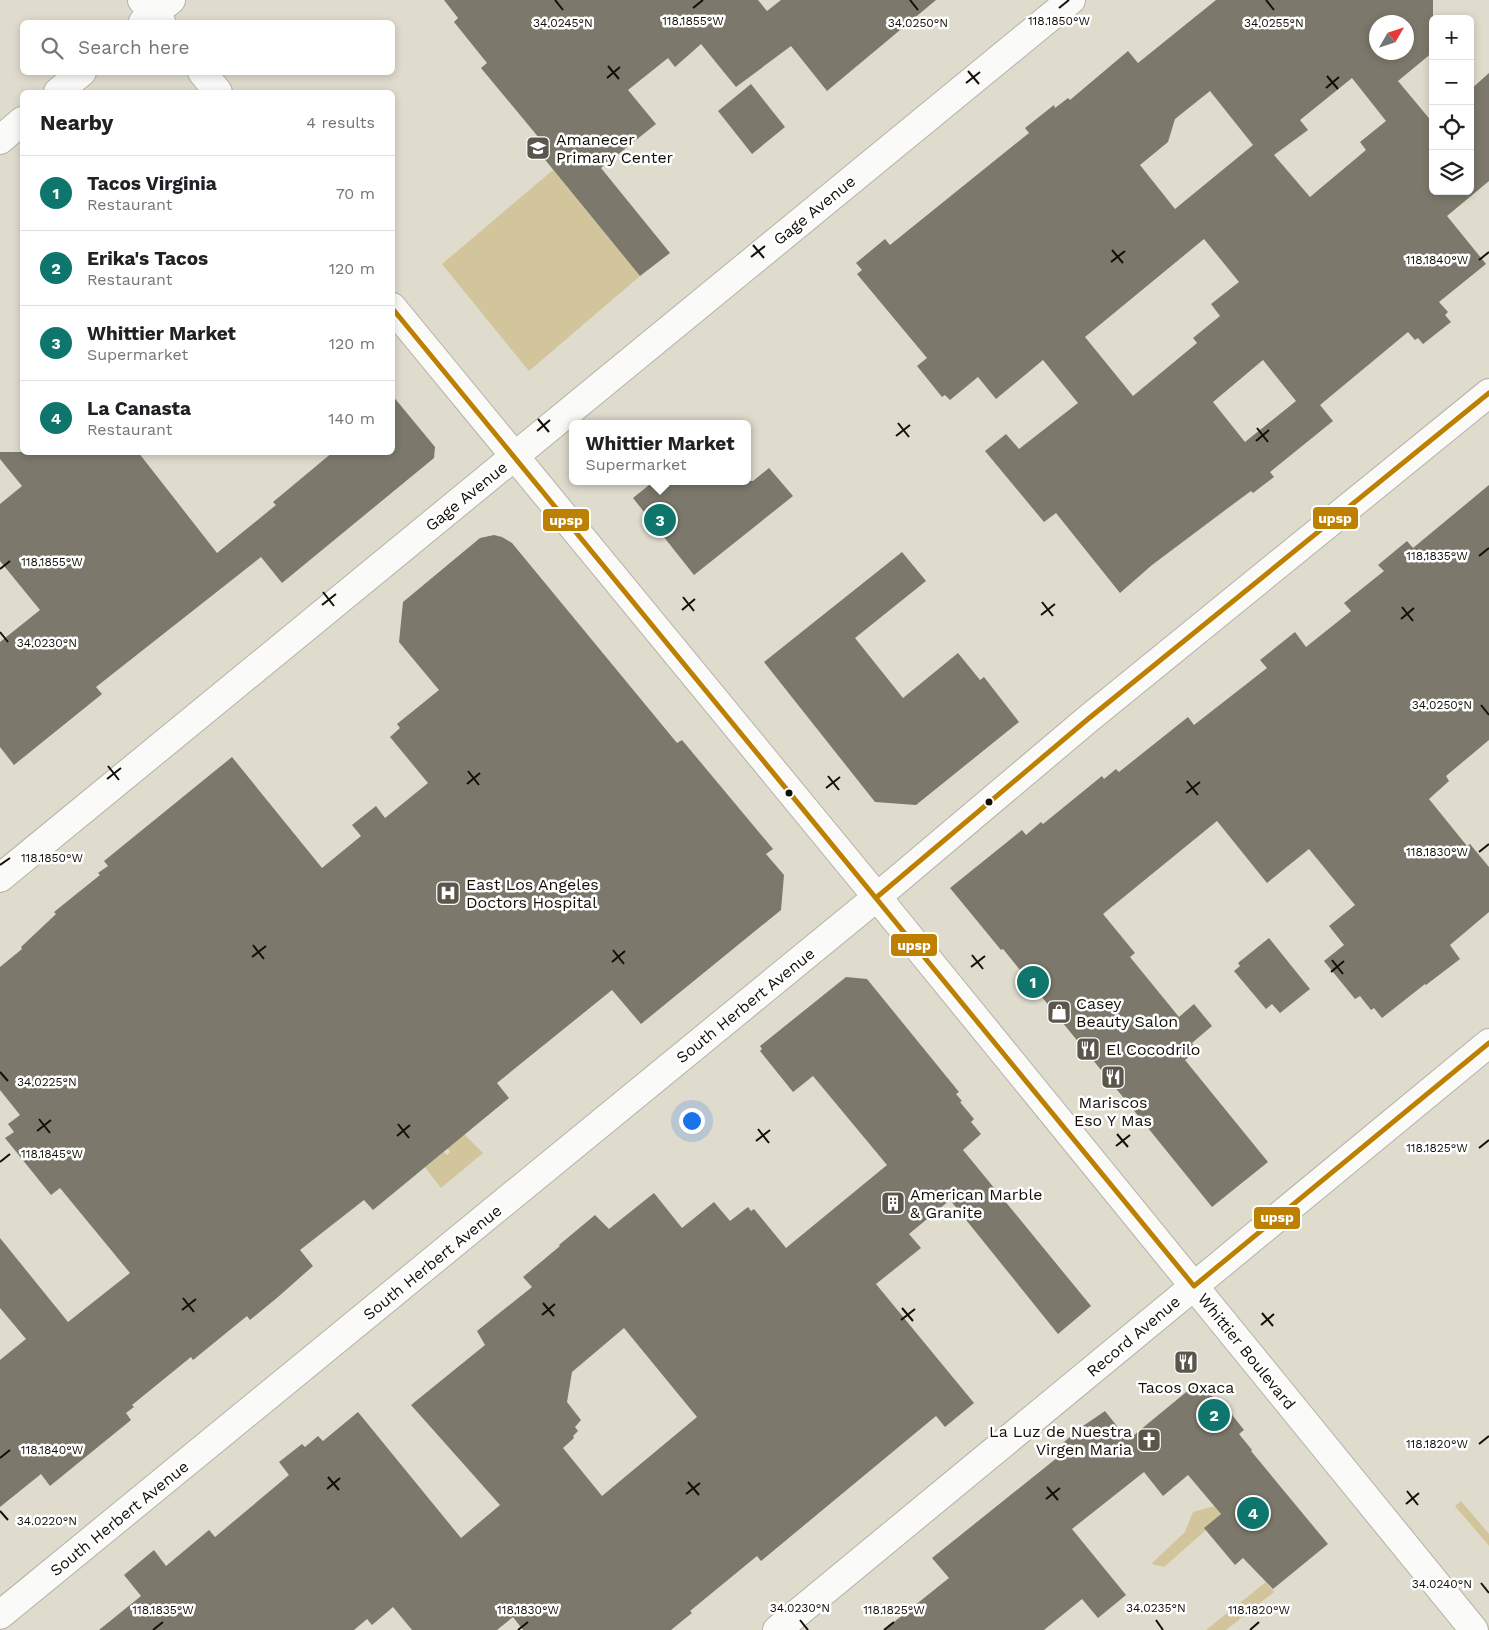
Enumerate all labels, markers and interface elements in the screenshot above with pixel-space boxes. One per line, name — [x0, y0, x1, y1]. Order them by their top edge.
text: 118.1855°W — [662, 14, 724, 28]
text: 118.1850°W — [1028, 14, 1091, 28]
north arrow — [1369, 15, 1414, 60]
map controls — [1429, 15, 1474, 195]
button: + — [1429, 15, 1474, 60]
text: 34.0245°N — [533, 16, 593, 30]
text: 34.0250°N — [888, 16, 948, 30]
text: 34.0255°N — [1244, 16, 1304, 30]
search box — [20, 20, 395, 75]
icon: search — [38, 34, 66, 62]
text: Search here — [78, 36, 189, 59]
button: − — [1429, 60, 1474, 105]
button: locate — [1429, 105, 1474, 150]
text: Nearby — [40, 110, 113, 135]
text: 4 results — [306, 113, 375, 132]
place label: Amanecer Primary Center — [556, 130, 674, 167]
school or university icon: Amanecer Primary Center — [525, 135, 551, 161]
button: layers — [1429, 150, 1474, 195]
text: Tacos Virginia — [87, 172, 217, 195]
street label: Gage Avenue — [770, 172, 859, 249]
text: 1 — [53, 184, 59, 203]
text: 70 m — [336, 184, 375, 203]
text: Restaurant — [87, 195, 173, 214]
text: Erika's Tacos — [87, 247, 208, 270]
text: 118.1840°W — [1406, 253, 1469, 267]
text: 2 — [51, 259, 61, 278]
text: 120 m — [329, 259, 375, 278]
text: Restaurant — [87, 270, 173, 289]
text: Whittier Market — [87, 322, 236, 345]
text: 3 — [51, 334, 61, 353]
text: 120 m — [329, 334, 375, 353]
text: Supermarket — [87, 345, 188, 364]
text: La Canasta — [87, 397, 191, 420]
text: 4 — [51, 409, 61, 428]
text: 140 m — [328, 409, 375, 428]
text: Restaurant — [87, 420, 173, 439]
popup — [569, 420, 751, 485]
text: Whittier Market — [586, 432, 734, 455]
text: Supermarket — [586, 455, 687, 474]
street label: Gage Avenue — [422, 458, 511, 535]
pin: 3 — [644, 501, 676, 539]
line badge: upsp — [1312, 506, 1359, 530]
line badge: upsp — [542, 508, 590, 532]
text: upsp — [1318, 510, 1352, 526]
text: upsp — [549, 512, 583, 528]
text: 118.1835°W — [1406, 549, 1468, 563]
text: 118.1855°W — [21, 555, 83, 569]
text: 34.0230°N — [17, 636, 77, 650]
text: 34.0250°N — [1412, 698, 1472, 712]
unlabelled marker — [784, 788, 794, 798]
unlabelled marker — [984, 797, 994, 807]
text: 118.1830°W — [1406, 845, 1468, 859]
text: 118.1850°W — [21, 851, 84, 865]
place label: East Los Angeles Doctors Hospital — [466, 875, 599, 912]
hospital icon: East Los Angeles Doctors Hospital — [435, 880, 461, 906]
line badge: upsp — [890, 933, 938, 957]
text: upsp — [897, 937, 931, 953]
street label: South Herbert Avenue — [672, 944, 818, 1067]
pin: 1 — [1017, 963, 1049, 1001]
place label: Casey Beauty Salon — [1076, 994, 1178, 1031]
shop icon: Casey Beauty Salon — [1046, 999, 1072, 1025]
restaurant icon: El Cocodrilo — [1075, 1036, 1101, 1062]
place label: El Cocodrilo — [1106, 1040, 1200, 1059]
restaurant icon: Mariscos Eso Y Mas — [1100, 1064, 1126, 1090]
text: 34.0225°N — [17, 1075, 77, 1089]
place label: Mariscos Eso Y Mas — [1074, 1093, 1152, 1130]
your location — [679, 1108, 705, 1134]
text: 118.1825°W — [1406, 1141, 1468, 1155]
text: 118.1845°W — [21, 1147, 83, 1161]
place label: American Marble & Granite — [910, 1185, 1043, 1222]
building icon: American Marble & Granite — [880, 1190, 906, 1216]
street label: South Herbert Avenue — [359, 1201, 505, 1324]
line badge: upsp — [1253, 1206, 1301, 1230]
text: upsp — [1260, 1209, 1294, 1225]
street label: Whittier Boulevard — [1194, 1289, 1299, 1413]
street label: Record Avenue — [1083, 1292, 1184, 1381]
restaurant icon: Tacos Oxaca — [1173, 1349, 1199, 1375]
place label: Tacos Oxaca — [1138, 1378, 1234, 1397]
pin: 2 — [1198, 1396, 1230, 1434]
place label: La Luz de Nuestra Virgen Maria — [989, 1422, 1132, 1459]
church icon: La Luz de Nuestra Virgen Maria — [1136, 1427, 1162, 1453]
text: 118.1820°W — [1406, 1437, 1469, 1451]
text: 118.1840°W — [21, 1443, 84, 1457]
street label: South Herbert Avenue — [46, 1457, 192, 1580]
pin: 4 — [1237, 1494, 1269, 1532]
text: 34.0220°N — [17, 1514, 77, 1528]
text: 34.0240°N — [1412, 1577, 1472, 1591]
text: 34.0230°N — [770, 1601, 830, 1615]
text: 34.0235°N — [1126, 1601, 1186, 1615]
text: 118.1835°W — [132, 1603, 194, 1617]
text: 118.1830°W — [497, 1603, 559, 1617]
text: 118.1825°W — [863, 1603, 925, 1617]
text: 118.1820°W — [1228, 1603, 1291, 1617]

